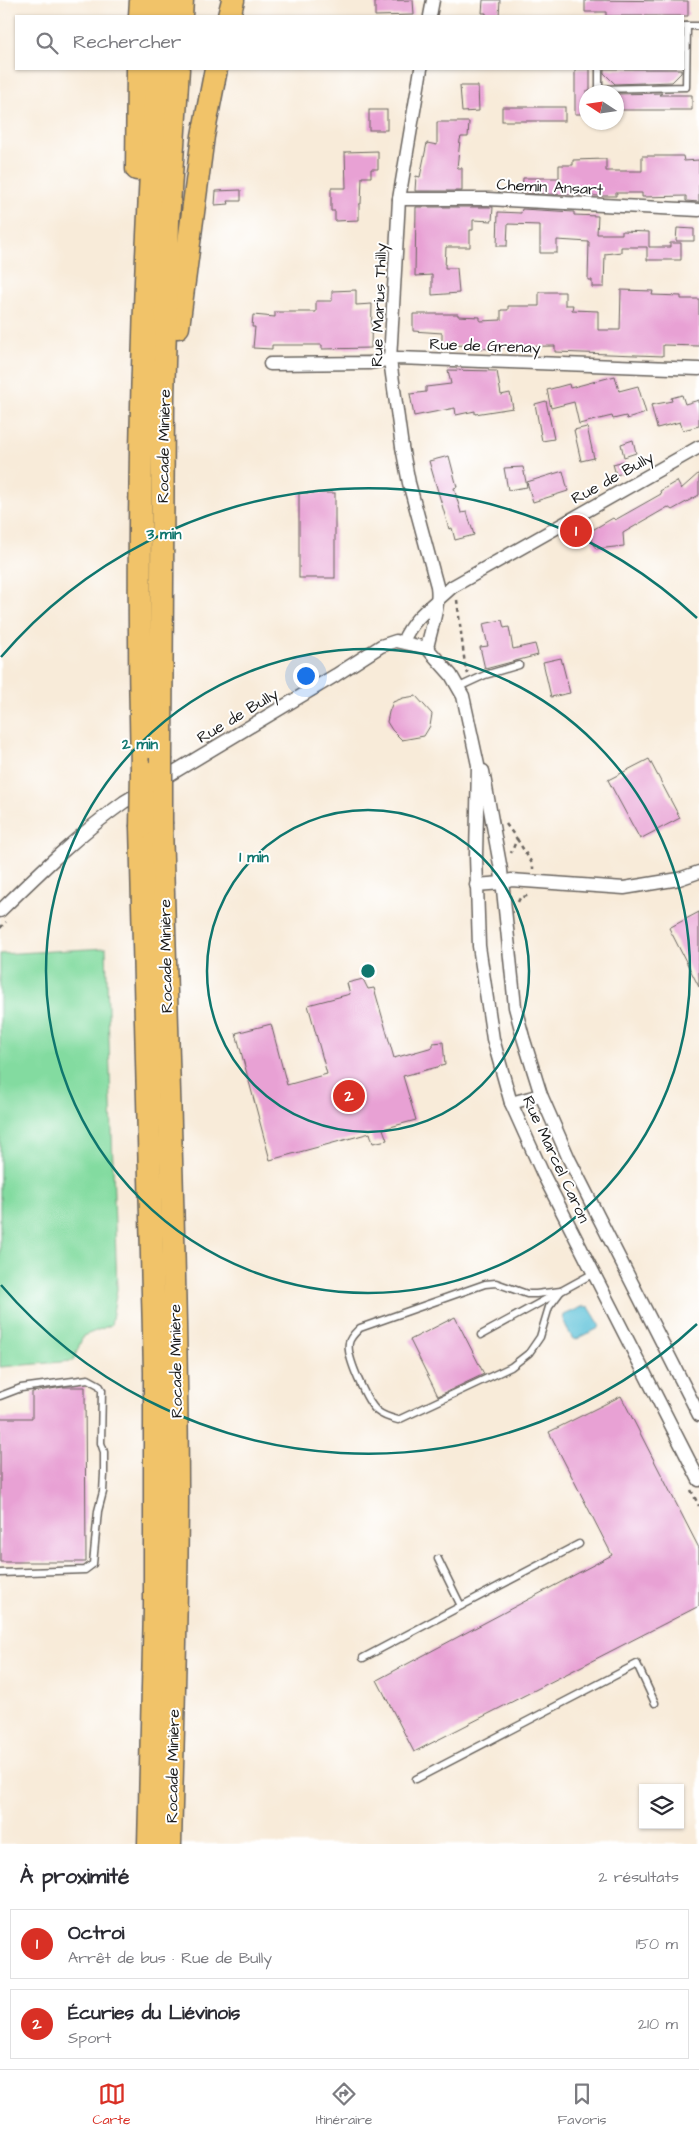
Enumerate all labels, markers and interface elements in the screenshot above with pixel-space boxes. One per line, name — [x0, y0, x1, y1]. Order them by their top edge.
search box — [15, 15, 684, 70]
icon: search — [33, 29, 61, 57]
text: Rechercher — [73, 29, 181, 56]
north arrow — [579, 85, 624, 130]
street label: Chemin Ansart — [496, 173, 604, 201]
street label: Rue Marius Thilly — [366, 243, 393, 367]
street label: Rue de Grenay — [429, 333, 541, 360]
street label: Rocade Minière — [152, 388, 176, 503]
street label: Rue de Bully — [567, 446, 658, 510]
pin: 1 — [560, 512, 592, 550]
text: 3 min — [145, 524, 182, 545]
your location — [293, 663, 319, 689]
street label: Rue de Bully — [193, 683, 283, 750]
text: 2 min — [121, 734, 159, 755]
text: 1 min — [239, 847, 269, 868]
street label: Rocade Minière — [154, 898, 178, 1013]
centre of rings — [359, 962, 377, 980]
pin: 2 — [333, 1077, 365, 1115]
street label: Rue Marcel Caron — [517, 1092, 595, 1227]
street label: Rocade Minière — [164, 1303, 188, 1418]
street label: Rocade Minière — [161, 1708, 185, 1823]
map controls — [639, 1784, 684, 1829]
button: layers — [639, 1784, 684, 1829]
text: À proximité — [20, 1862, 129, 1891]
text: 2 résultats — [598, 1866, 679, 1888]
text: Octroi — [68, 1920, 124, 1947]
text: 1 — [36, 1933, 38, 1955]
text: 150 m — [636, 1933, 678, 1955]
text: Arrêt de bus · Rue de Bully — [68, 1947, 272, 1969]
text: Écuries du Liévinois — [68, 2000, 240, 2027]
text: 2 — [32, 2013, 42, 2035]
text: 210 m — [638, 2013, 678, 2035]
text: Sport — [68, 2027, 111, 2049]
tab: Carte — [93, 2080, 131, 2130]
tab: Itinéraire — [316, 2080, 372, 2130]
tab: Favoris — [558, 2080, 606, 2130]

